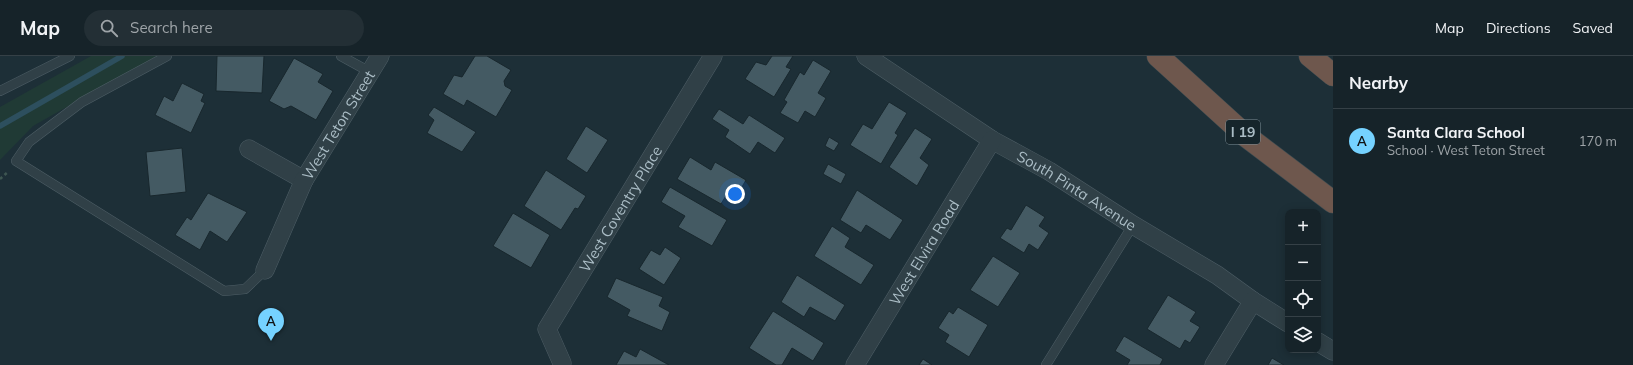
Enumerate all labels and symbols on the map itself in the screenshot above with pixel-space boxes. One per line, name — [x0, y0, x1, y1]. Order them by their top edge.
street label: West Teton Street — [297, 67, 379, 183]
road number: I 19 — [1226, 120, 1260, 144]
street label: West Coventry Place — [575, 142, 666, 275]
street label: South Pinta Avenue — [1014, 146, 1140, 234]
your location — [725, 184, 745, 204]
street label: West Elvira Road — [884, 196, 963, 308]
pin: A — [258, 308, 284, 341]

